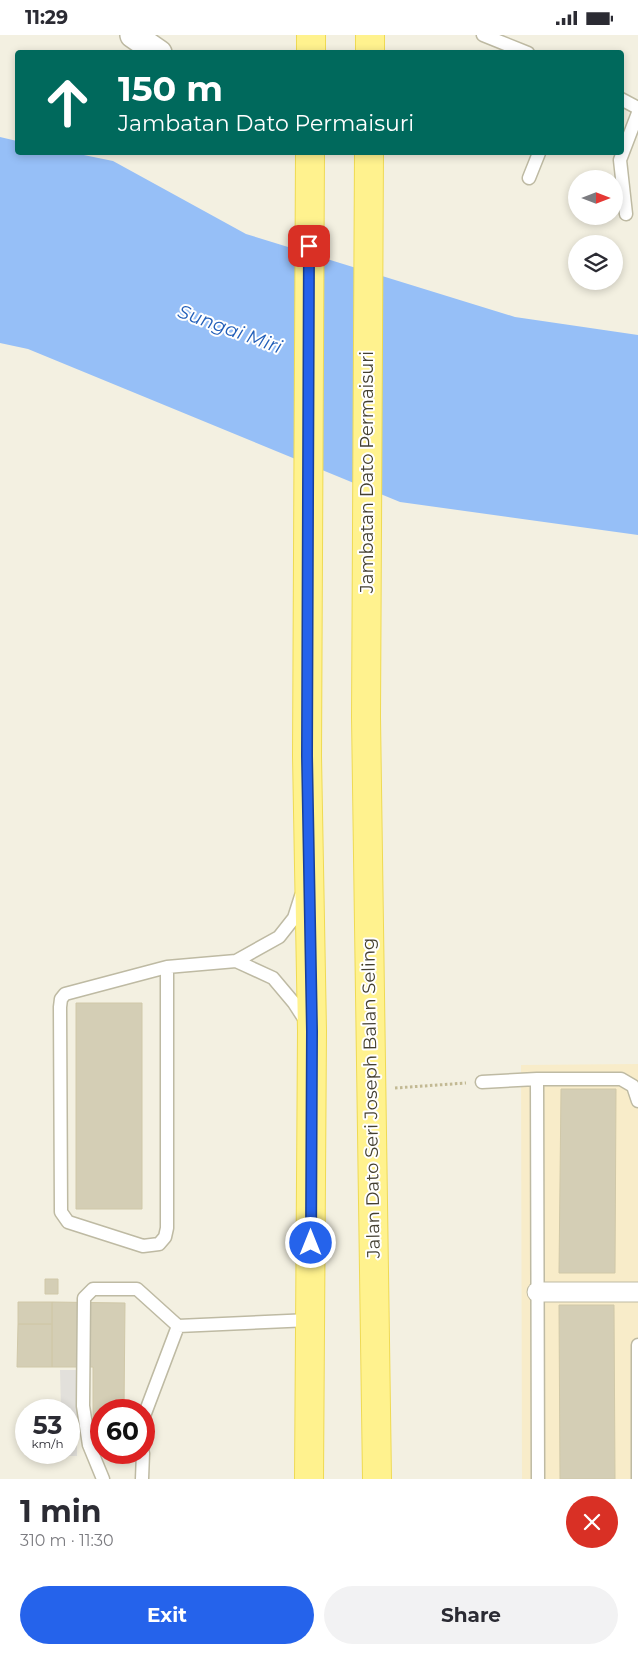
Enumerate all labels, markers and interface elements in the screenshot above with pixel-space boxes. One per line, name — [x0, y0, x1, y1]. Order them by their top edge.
text: 11:29 — [25, 6, 68, 29]
text: 150 m — [118, 67, 223, 110]
icon: ahead — [35, 70, 100, 135]
text: Jambatan Dato Permaisuri — [118, 110, 414, 137]
north arrow — [568, 170, 622, 225]
map controls — [568, 170, 623, 290]
pin — [288, 225, 330, 267]
icon: arrive — [295, 232, 323, 260]
button: layers — [568, 235, 623, 290]
water label: Sungai Miri — [175, 300, 286, 359]
street label: Jambatan Dato Permaisuri — [356, 351, 378, 594]
street label: Jalan Dato Seri Joseph Balan Seling — [357, 937, 385, 1260]
position arrow — [284, 1216, 336, 1268]
speed limit sign: 60 — [90, 1399, 155, 1464]
text: 53 — [33, 1410, 62, 1440]
text: km/h — [31, 1436, 64, 1451]
text: 1 min — [20, 1493, 101, 1530]
button: close — [566, 1496, 618, 1548]
text: 310 m · 11:30 — [20, 1531, 114, 1550]
button: Exit — [20, 1586, 314, 1644]
button: Share — [324, 1586, 618, 1644]

